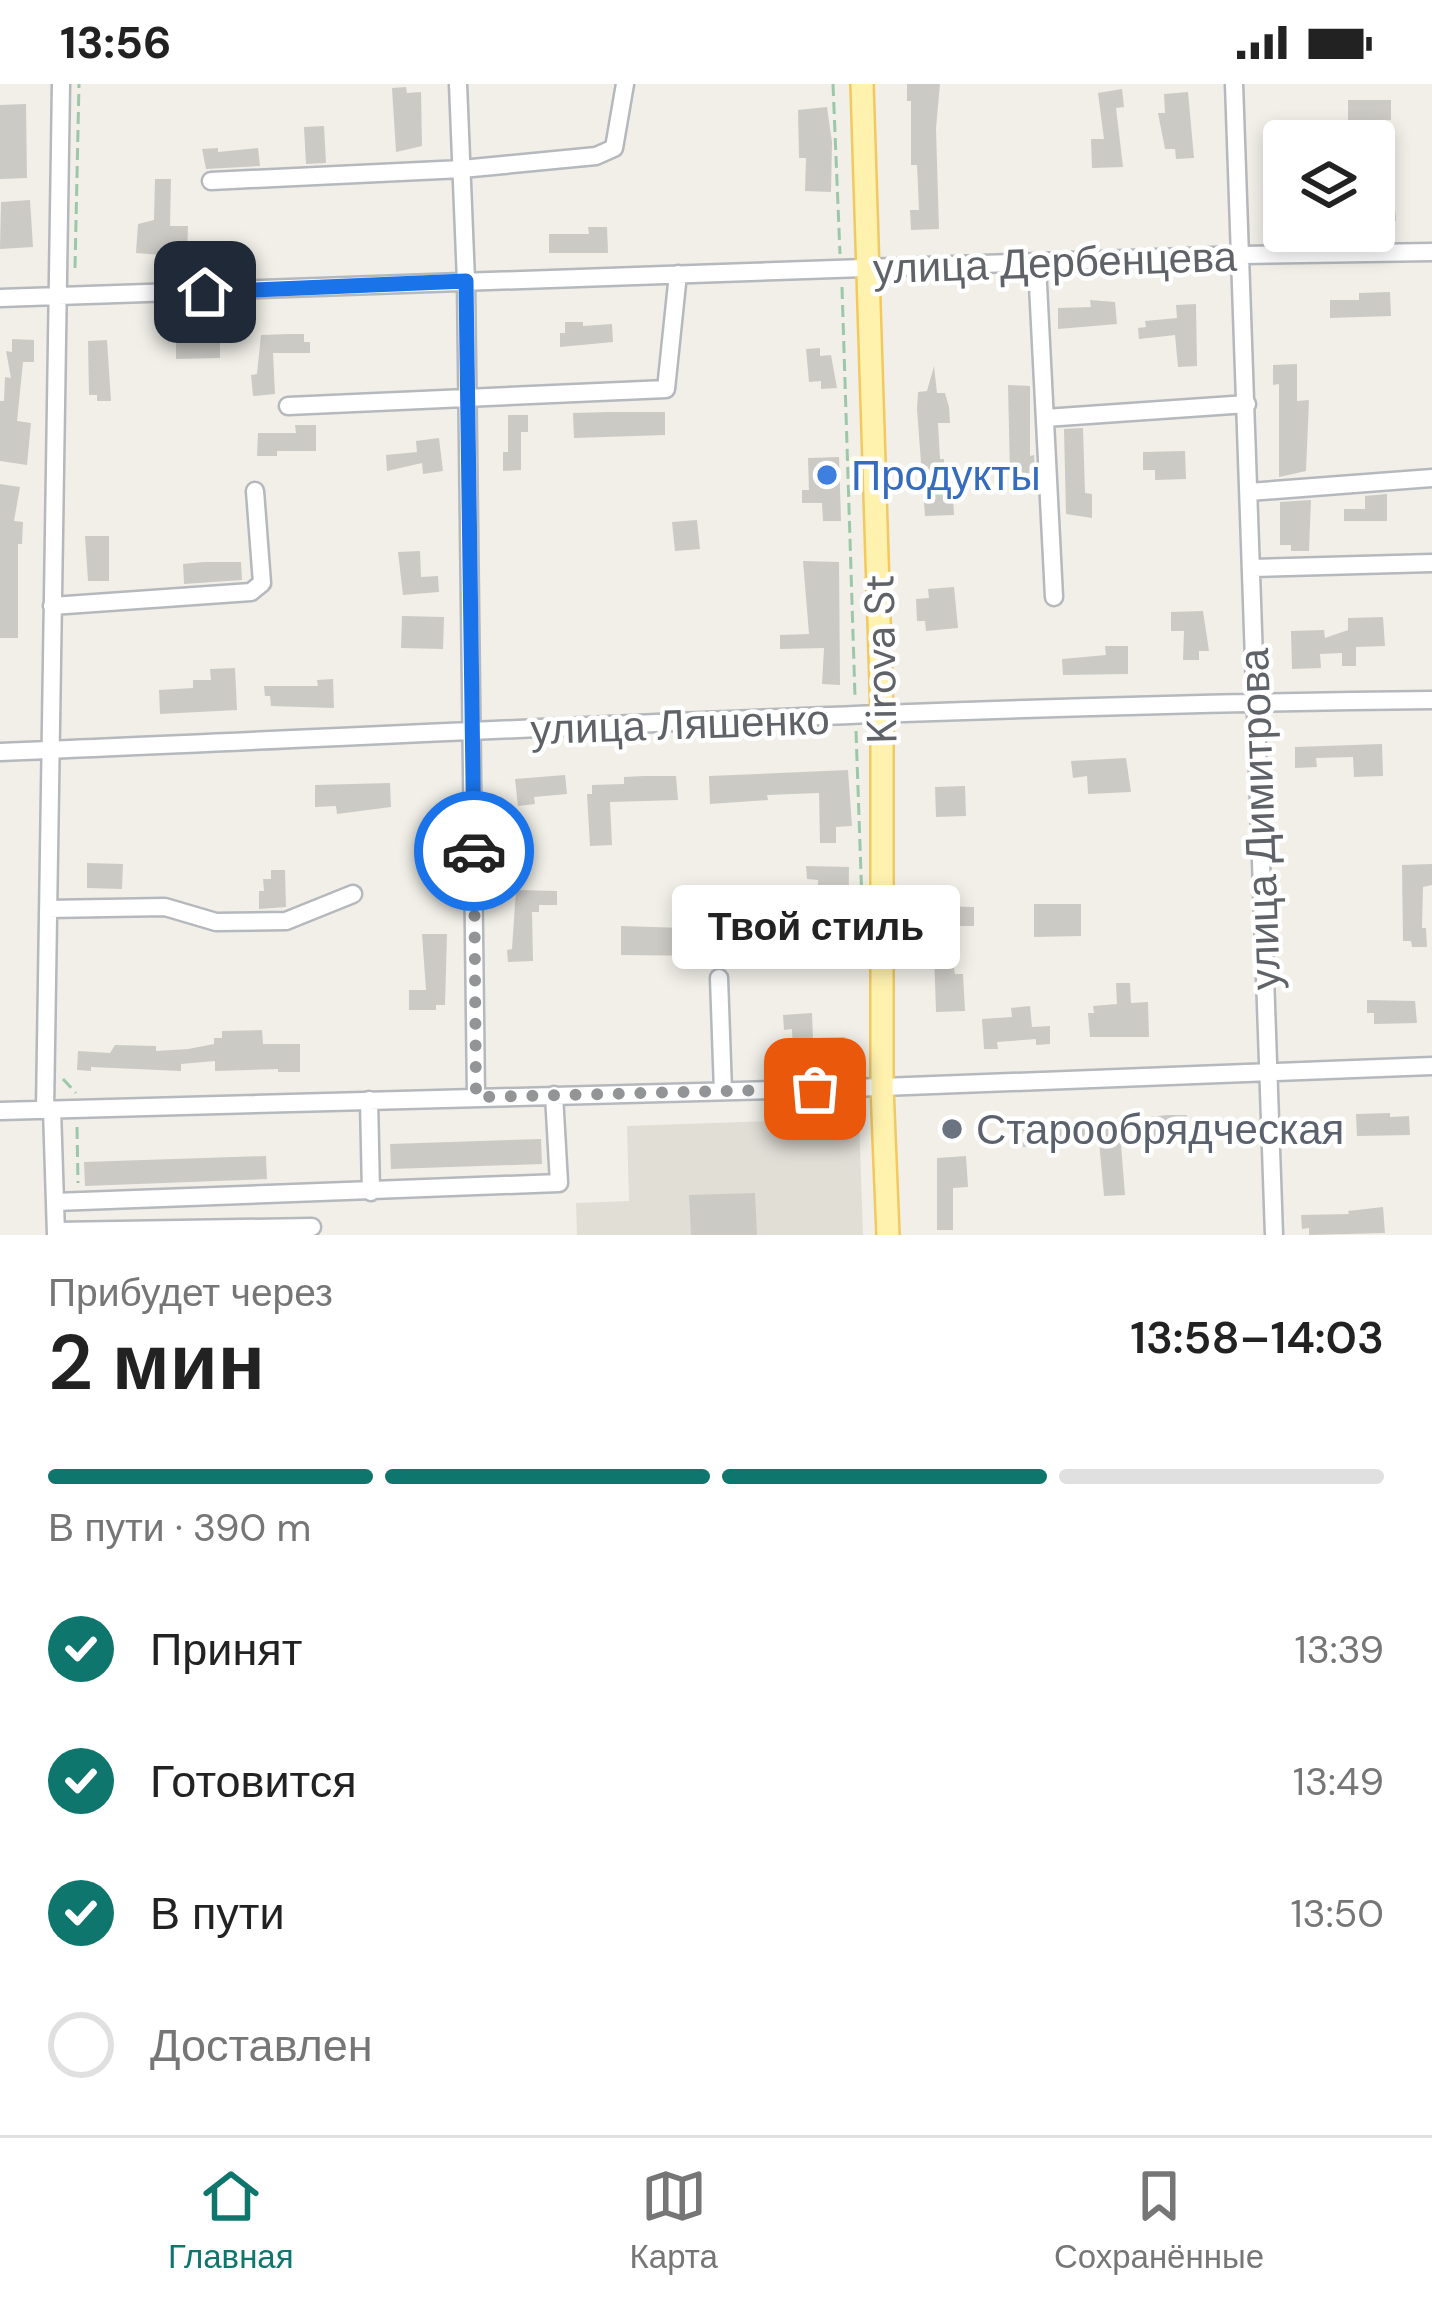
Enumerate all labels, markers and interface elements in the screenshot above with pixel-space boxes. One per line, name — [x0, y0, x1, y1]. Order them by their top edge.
text: 13:56 — [60, 13, 171, 72]
map controls — [1263, 120, 1395, 252]
button: layers — [1263, 120, 1395, 252]
street label: улица Дербенцева — [872, 229, 1239, 296]
pin — [154, 241, 256, 343]
icon: home — [172, 259, 238, 325]
place label: Продукты — [851, 448, 1041, 503]
marker: Продукты — [814, 462, 840, 488]
street label: Kirova St — [852, 574, 909, 744]
street label: улица Димитрова — [1226, 646, 1293, 991]
street label: улица Ляшенко — [529, 692, 831, 757]
courier — [414, 791, 534, 911]
icon: car — [441, 818, 507, 884]
callout: Твой стиль — [671, 885, 959, 969]
text: Твой стиль — [708, 901, 924, 952]
pin — [764, 1038, 866, 1140]
icon: bag — [782, 1056, 848, 1122]
place label: Старообрядческая — [976, 1102, 1344, 1157]
marker: Старообрядческая — [939, 1116, 965, 1142]
text: Прибудет через — [48, 1267, 333, 1318]
text: 13:58–14:03 — [1130, 1308, 1384, 1367]
text: 2 мин — [48, 1312, 265, 1413]
text: В пути · 390 m — [48, 1502, 311, 1553]
icon: check — [48, 1616, 114, 1682]
text: Принят — [150, 1620, 302, 1679]
text: 13:39 — [1294, 1624, 1384, 1675]
icon: check — [48, 1748, 114, 1814]
text: Готовится — [150, 1752, 357, 1811]
text: 13:49 — [1293, 1756, 1384, 1807]
icon: check — [48, 1880, 114, 1946]
text: В пути — [150, 1884, 285, 1943]
text: 13:50 — [1290, 1888, 1384, 1939]
text: Доставлен — [150, 2016, 373, 2075]
tab: Главная — [168, 2163, 294, 2278]
tab: Карта — [630, 2163, 718, 2278]
tab: Сохранённые — [1054, 2163, 1264, 2278]

